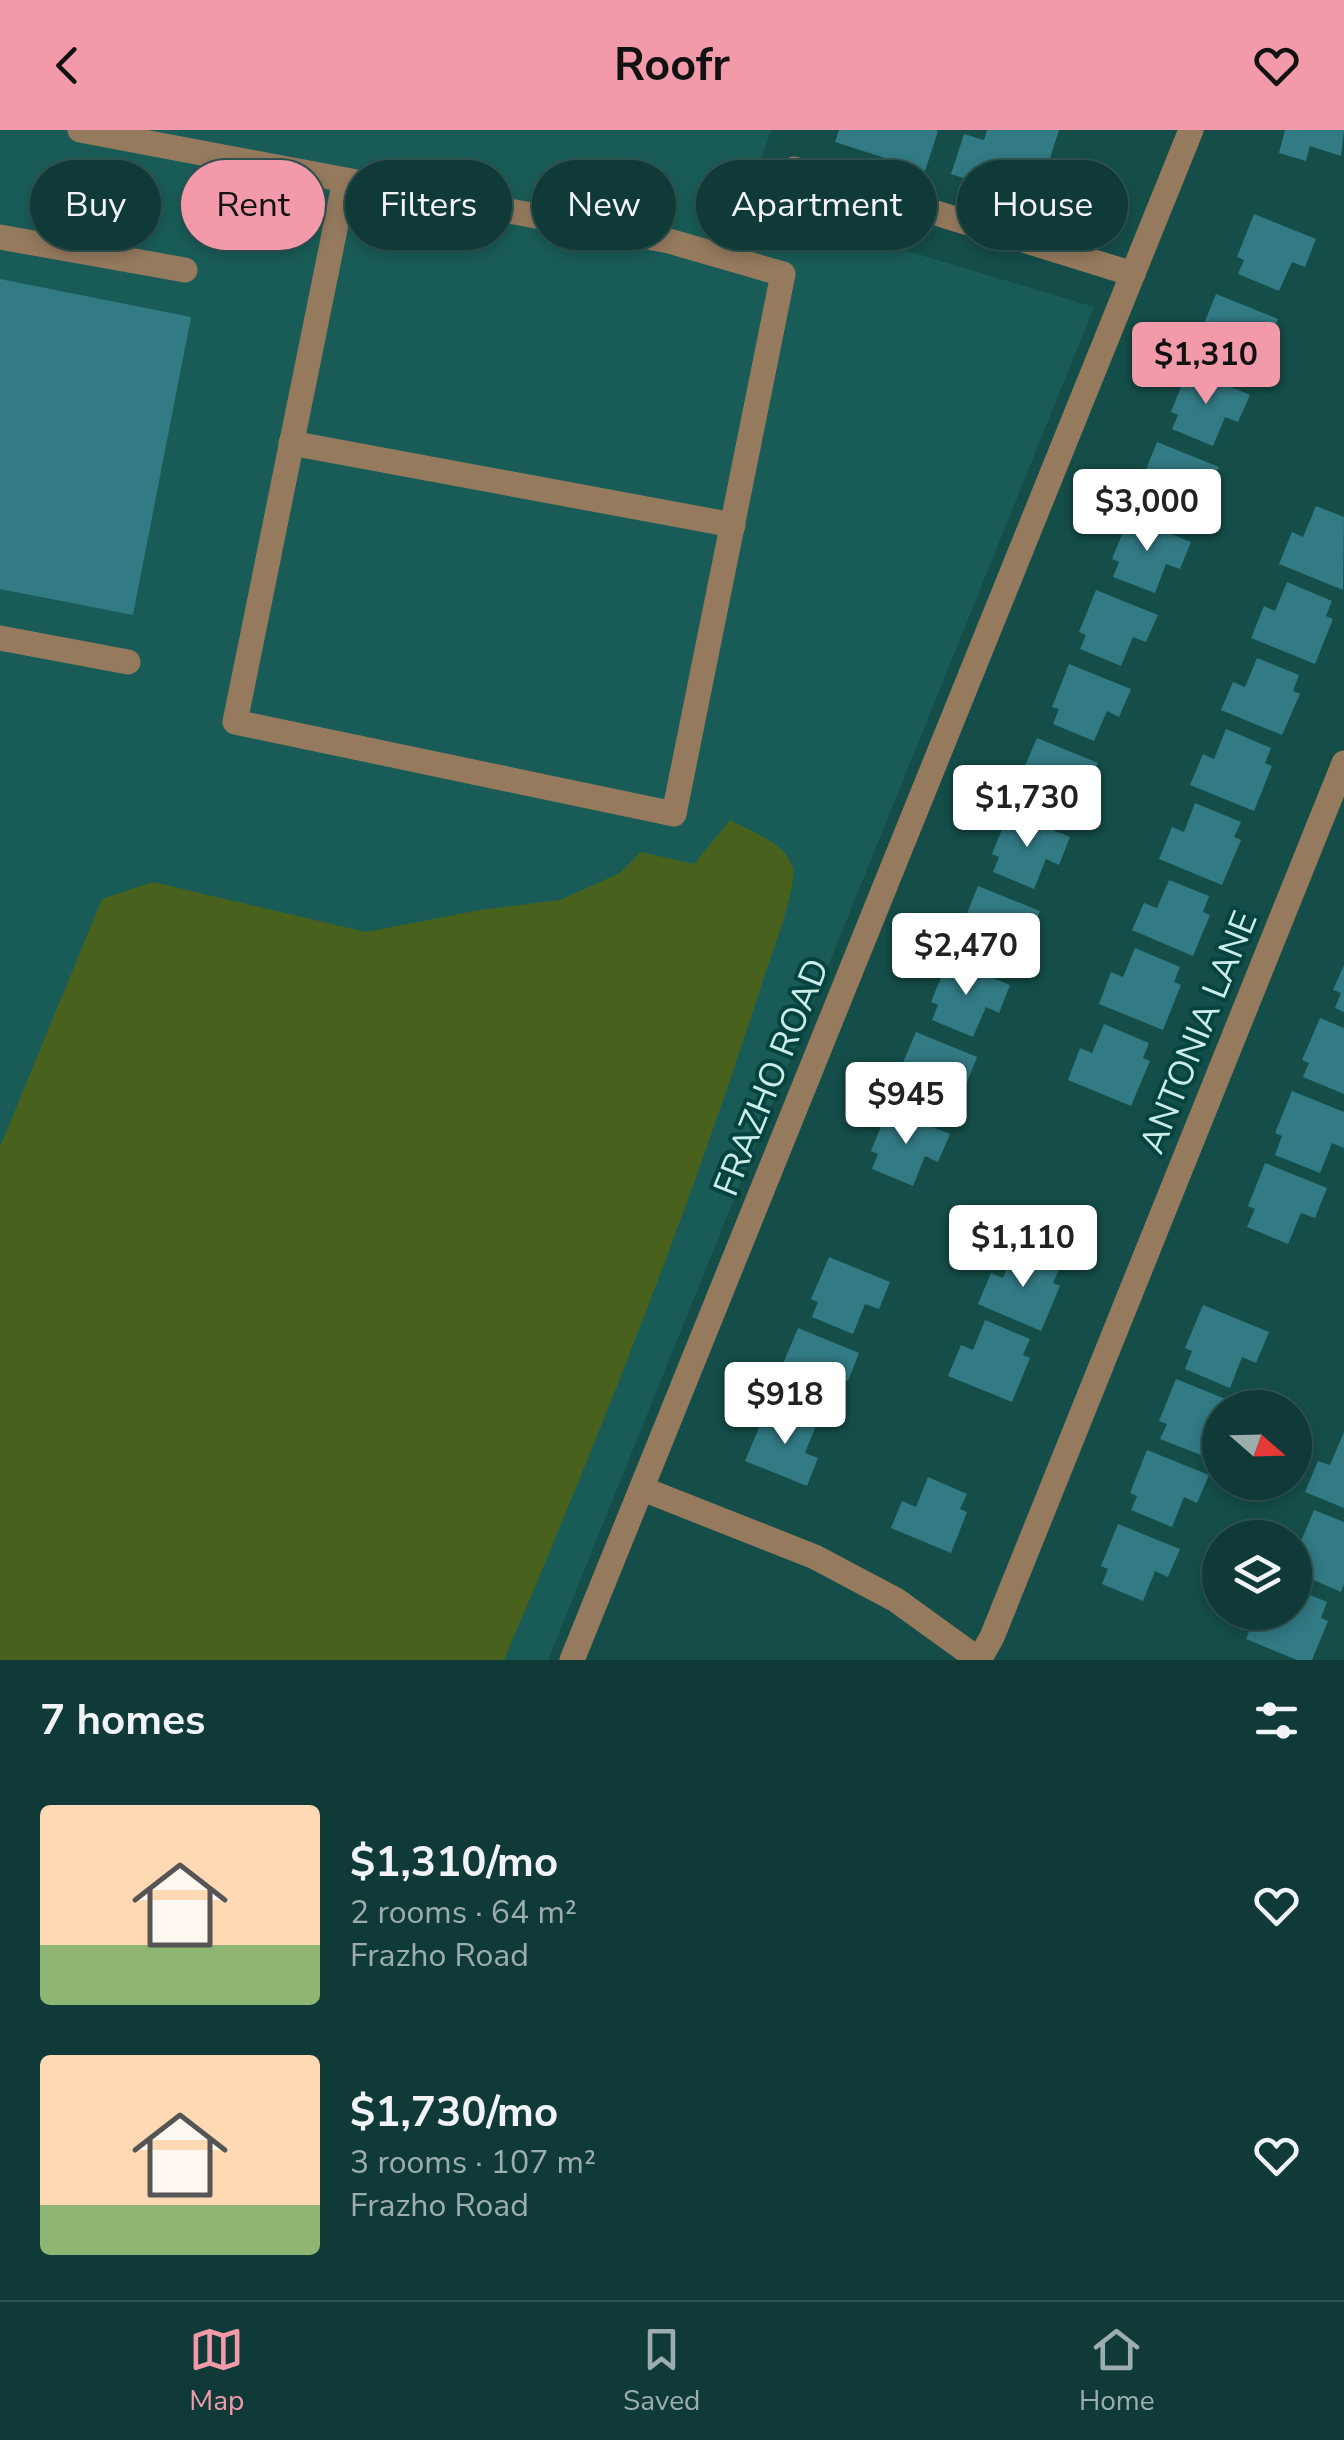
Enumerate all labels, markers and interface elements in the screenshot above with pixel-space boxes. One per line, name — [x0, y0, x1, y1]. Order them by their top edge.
text: Roofr — [614, 35, 730, 96]
icon: back — [40, 38, 95, 93]
icon: heart — [1249, 38, 1304, 93]
chip: Buy — [30, 160, 161, 250]
chip: Rent — [181, 160, 325, 250]
chip: Filters — [345, 160, 512, 250]
chip: New — [532, 160, 676, 250]
chip: Apartment — [696, 160, 937, 250]
chip: House — [957, 160, 1128, 250]
pin: $1,310 — [1125, 322, 1287, 407]
text: $1,310 — [1154, 333, 1258, 376]
pin: $3,000 — [1066, 469, 1228, 554]
text: $3,000 — [1095, 480, 1199, 523]
pin: $1,730 — [946, 765, 1108, 850]
text: $1,730 — [975, 776, 1079, 819]
street label: ANTONIA LANE — [1128, 904, 1268, 1160]
pin: $2,470 — [885, 913, 1047, 998]
text: $2,470 — [914, 924, 1018, 967]
street label: FRAZHO ROAD — [703, 952, 840, 1203]
pin: $945 — [847, 1062, 965, 1147]
text: $945 — [868, 1073, 944, 1116]
pin: $1,110 — [942, 1205, 1104, 1290]
text: $1,110 — [971, 1216, 1075, 1259]
pin: $918 — [726, 1362, 844, 1447]
text: $918 — [747, 1373, 823, 1416]
north arrow — [1202, 1390, 1312, 1500]
map controls — [1202, 1390, 1312, 1630]
button: layers — [1202, 1520, 1312, 1630]
text: 7 homes — [40, 1692, 205, 1749]
icon: filters — [1249, 1693, 1304, 1748]
text: $1,310/mo — [350, 1834, 558, 1891]
icon: home — [120, 1845, 240, 1965]
icon: heart — [1249, 1878, 1304, 1933]
text: 2 rooms · 64 m² — [350, 1891, 577, 1934]
text: Frazho Road — [350, 1934, 529, 1977]
text: $1,730/mo — [350, 2084, 558, 2141]
icon: home — [120, 2095, 240, 2215]
icon: heart — [1249, 2128, 1304, 2183]
text: 3 rooms · 107 m² — [350, 2141, 596, 2184]
text: Frazho Road — [350, 2184, 529, 2227]
tab: Map — [189, 2322, 244, 2420]
tab: Saved — [623, 2322, 700, 2420]
tab: Home — [1079, 2322, 1155, 2420]

